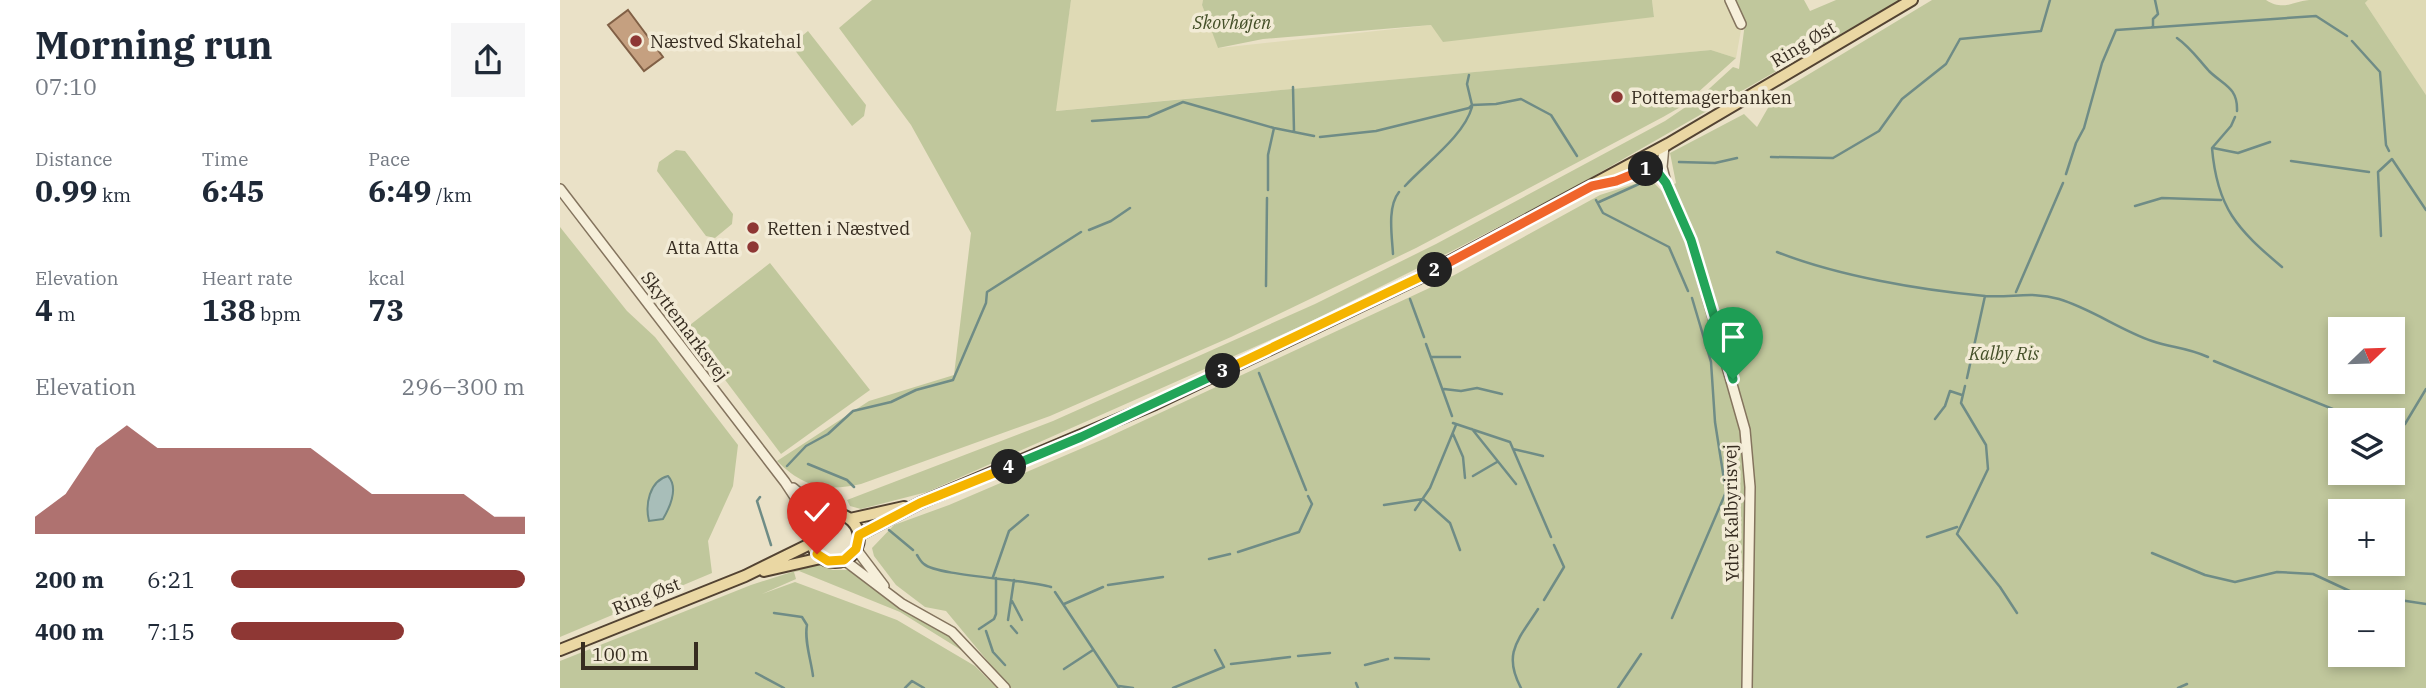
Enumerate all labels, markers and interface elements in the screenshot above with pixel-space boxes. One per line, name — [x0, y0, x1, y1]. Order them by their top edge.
park label: Skovhøjen — [1192, 11, 1272, 34]
street label: Ring Øst — [1767, 16, 1839, 72]
text: Morning run — [35, 20, 273, 69]
button: share — [451, 23, 525, 97]
place label: Næstved Skatehal — [650, 30, 801, 53]
marker: Næstved Skatehal — [628, 33, 644, 49]
text: 07:10 — [35, 71, 97, 101]
place label: Pottemagerbanken — [1631, 86, 1792, 109]
marker: Pottemagerbanken — [1609, 89, 1625, 105]
text: Distance — [35, 147, 113, 171]
text: Time — [202, 147, 248, 171]
text: Pace — [368, 147, 410, 171]
pin: 1 — [1628, 152, 1664, 186]
text: 1 — [1640, 156, 1651, 180]
text: 0.99 — [35, 171, 97, 210]
text: 6:45 — [202, 171, 265, 210]
text: 6:49 — [368, 171, 431, 210]
text: km — [97, 183, 131, 207]
text: /km — [431, 183, 472, 207]
place label: Retten i Næstved — [767, 217, 910, 240]
marker: Retten i Næstved — [745, 220, 761, 236]
place label: Atta Atta — [666, 236, 739, 259]
marker: Atta Atta — [745, 239, 761, 255]
pin: 2 — [1418, 252, 1452, 288]
text: 2 — [1429, 257, 1440, 281]
text: Elevation — [35, 266, 119, 290]
text: Heart rate — [202, 266, 293, 290]
text: kcal — [368, 266, 405, 290]
street label: Skyttemarksvej — [636, 267, 734, 385]
text: 4 — [35, 290, 53, 329]
text: 138 — [202, 290, 256, 329]
text: 73 — [368, 290, 404, 329]
text: m — [53, 302, 76, 326]
text: bpm — [256, 302, 301, 326]
pin — [1703, 307, 1763, 379]
north arrow — [2328, 317, 2404, 394]
map controls — [2328, 317, 2405, 667]
icon: arrive — [1714, 318, 1752, 356]
park label: Kalby Ris — [1968, 342, 2040, 365]
pin: 3 — [1206, 354, 1240, 388]
text: 3 — [1217, 358, 1228, 382]
text: Elevation — [35, 371, 136, 401]
text: 296–300 m — [401, 371, 525, 401]
button: layers — [2328, 408, 2405, 485]
street label: Ydre Kalbyrisvej — [1718, 444, 1744, 582]
pin: 4 — [992, 449, 1026, 484]
text: 4 — [1003, 454, 1014, 478]
pin — [787, 482, 847, 554]
icon: check — [798, 493, 836, 531]
button: + — [2328, 499, 2405, 576]
text: 200 m — [35, 564, 104, 594]
text: 6:21 — [147, 564, 195, 594]
street label: Ring Øst — [609, 572, 683, 620]
button: − — [2328, 590, 2405, 667]
text: 400 m — [35, 616, 104, 646]
text: 7:15 — [147, 616, 195, 646]
scale bar — [581, 639, 698, 671]
text: 100 m — [592, 642, 649, 666]

